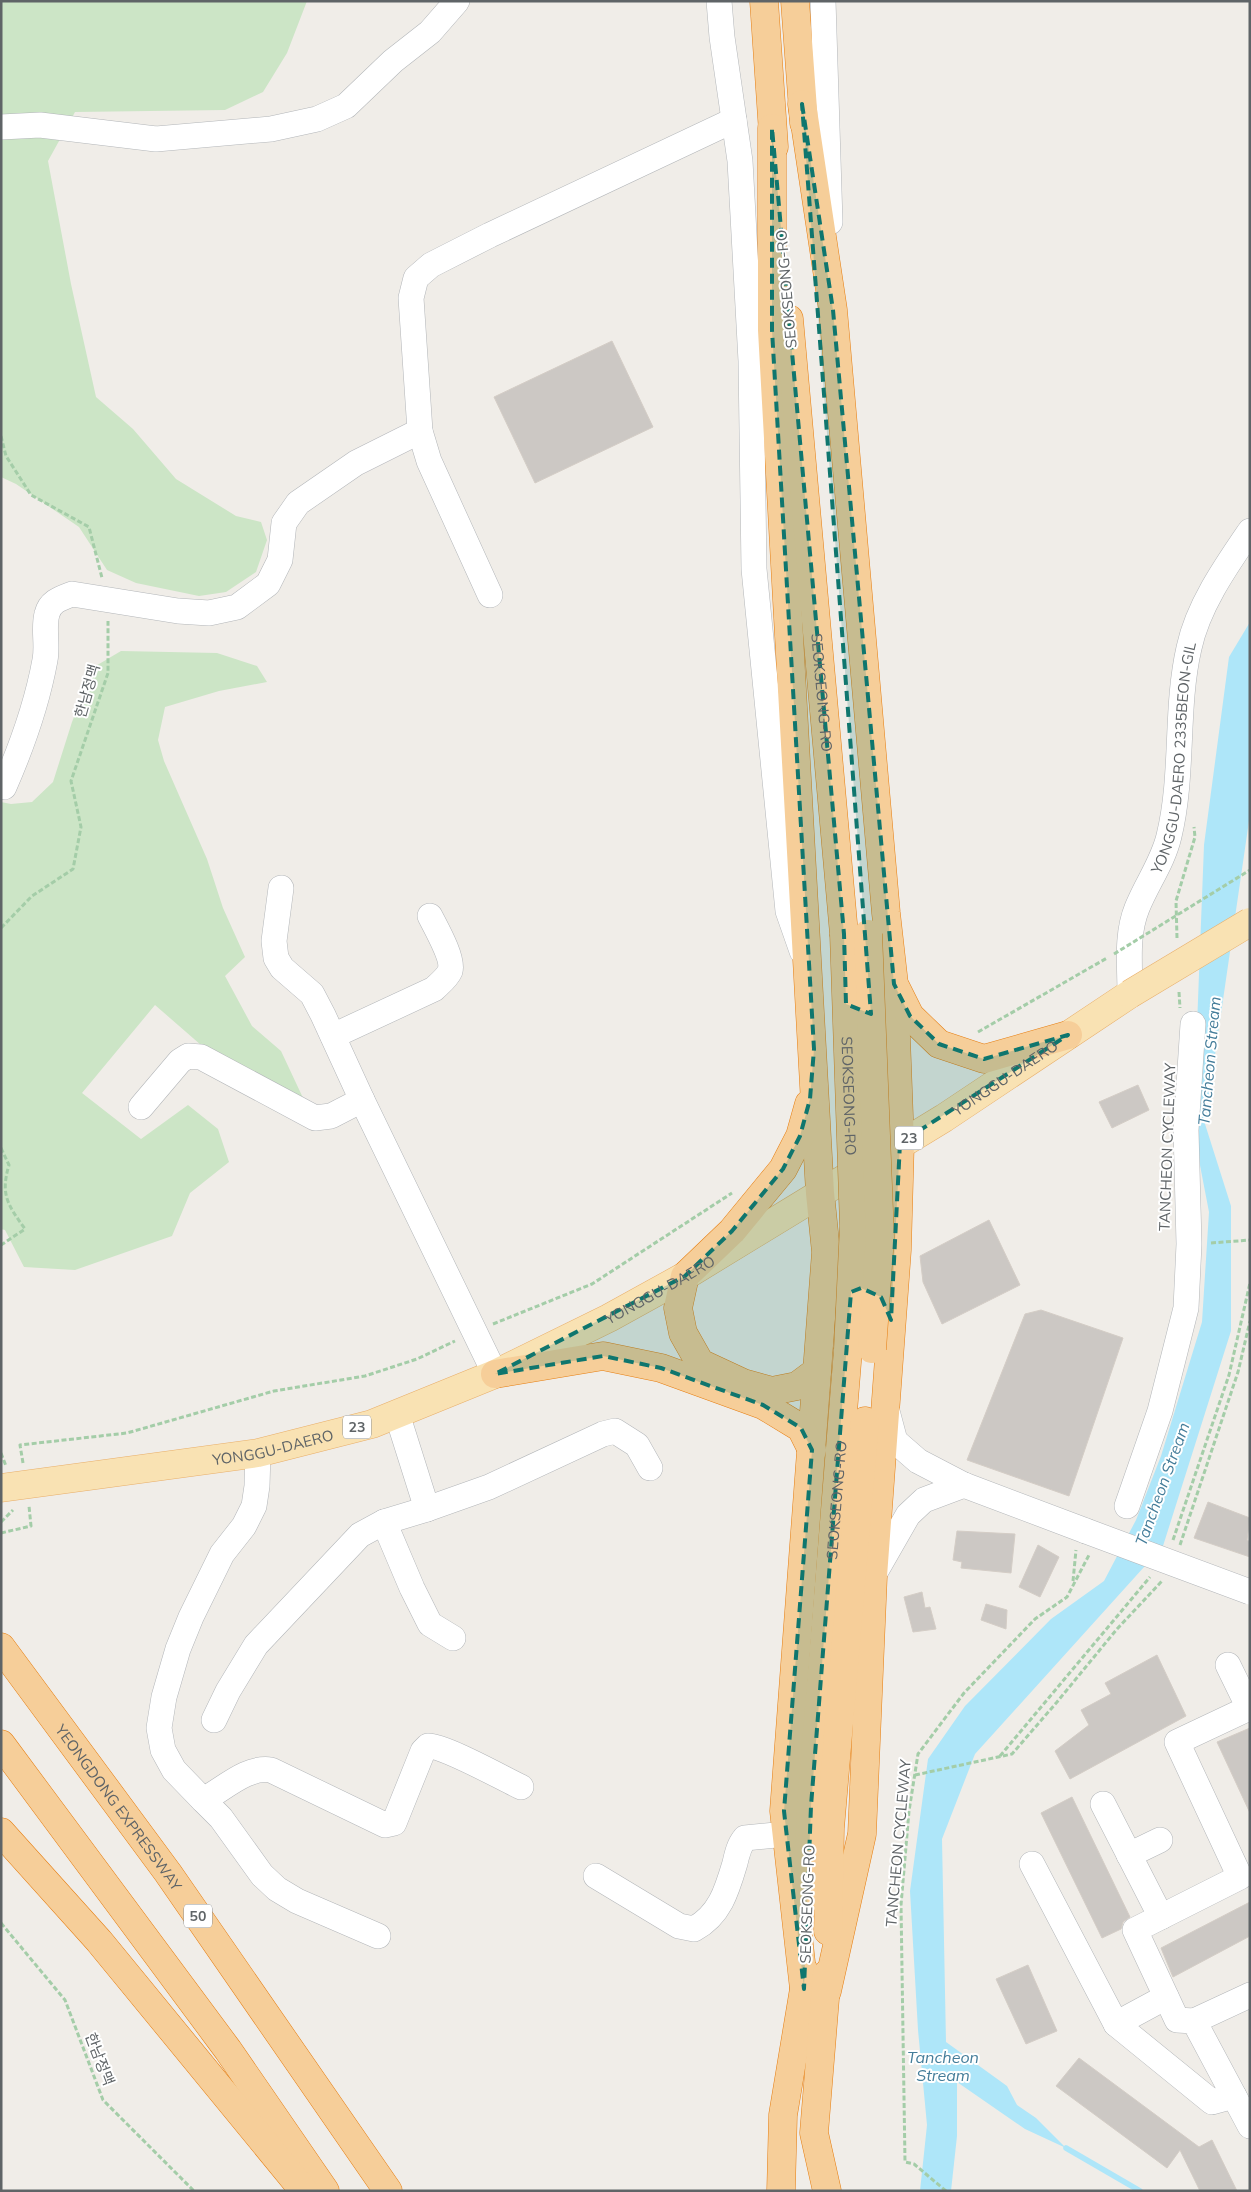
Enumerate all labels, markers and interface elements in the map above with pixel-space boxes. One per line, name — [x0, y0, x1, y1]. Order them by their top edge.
street label: SEOKSEONG-RO — [771, 229, 801, 349]
street label: SEOKSEONG-RO — [808, 632, 837, 753]
street label: YONGGU-DAERO 2335BEON-GIL — [1146, 640, 1200, 877]
street label: 한남정맥 — [70, 662, 104, 720]
water label: Tancheon Stream — [1193, 996, 1225, 1126]
street label: YONGGU-DAERO — [947, 1035, 1061, 1120]
street label: SEOKSEONG-RO — [838, 1036, 861, 1156]
street label: TANCHEON CYCLEWAY — [1155, 1062, 1179, 1231]
road number: 23 — [895, 1126, 923, 1150]
street label: YONGGU-DAERO — [600, 1251, 718, 1328]
road number: 23 — [343, 1415, 371, 1438]
water label: Tancheon Stream — [1130, 1420, 1194, 1548]
street label: YONGGU-DAERO — [210, 1425, 335, 1469]
street label: SEOKSEONG-RO — [822, 1440, 850, 1560]
street label: YEONGDONG EXPRESSWAY — [51, 1719, 187, 1895]
street label: TANCHEON CYCLEWAY — [881, 1758, 915, 1928]
street label: SEOKSEONG-RO — [795, 1844, 819, 1964]
road number: 50 — [184, 1904, 212, 1928]
street label: 한남정맥 — [81, 2030, 119, 2088]
water label: Tancheon Stream — [907, 2047, 979, 2085]

